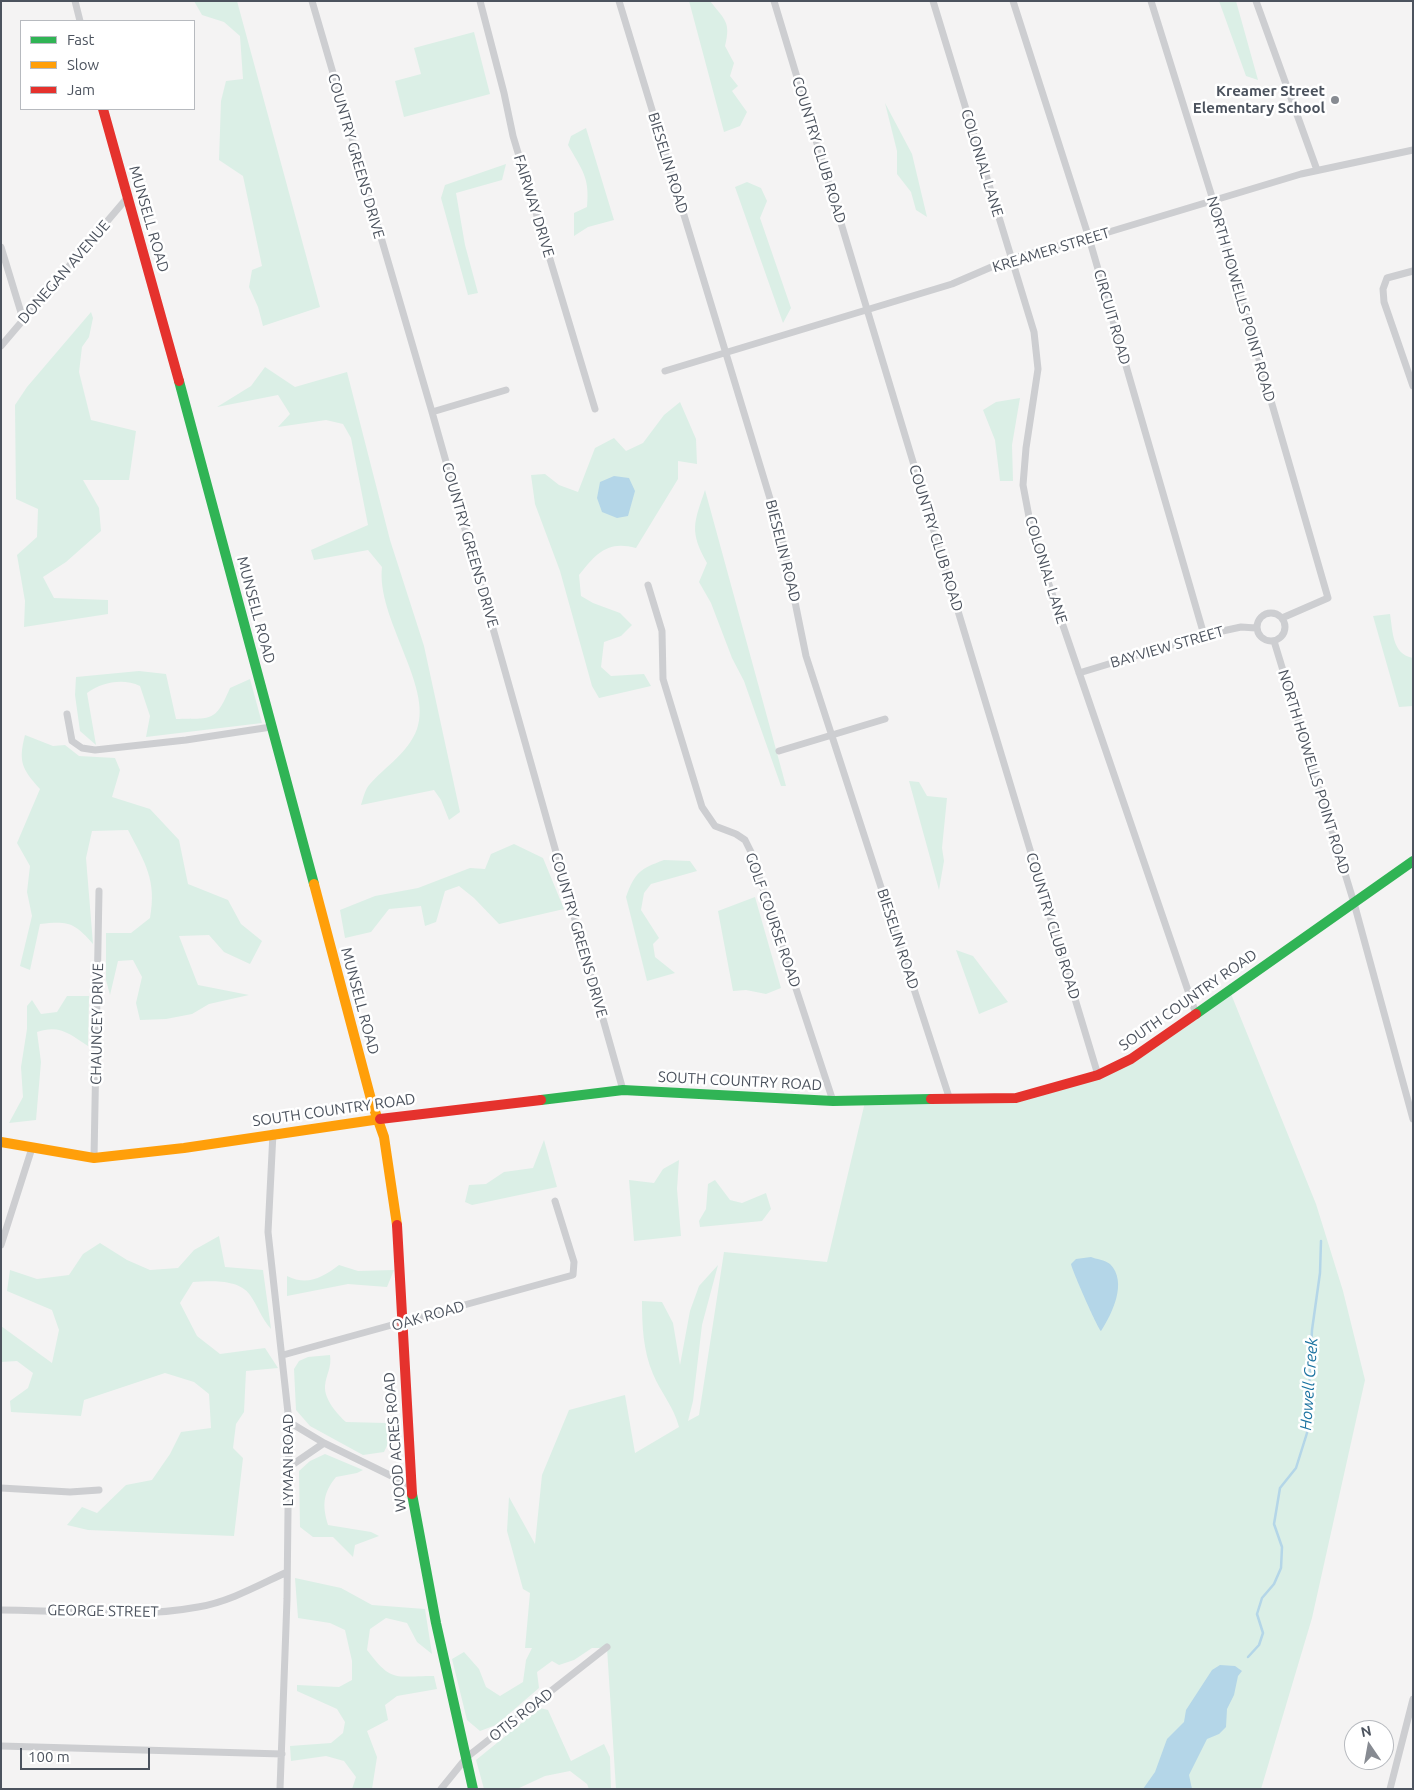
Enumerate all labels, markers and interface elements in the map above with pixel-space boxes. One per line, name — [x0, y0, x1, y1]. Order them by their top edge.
legend — [20, 20, 195, 110]
text: Fast — [67, 31, 94, 48]
text: Slow — [67, 56, 99, 73]
street label: COUNTRY GREENS DRIVE — [324, 71, 388, 241]
street label: COUNTRY CLUB ROAD — [788, 75, 850, 225]
text: Jam — [67, 81, 95, 98]
place label: Kreamer Street Elementary School — [1193, 82, 1325, 117]
marker: Kreamer Street Elementary School — [1329, 94, 1341, 106]
street label: COLONIAL LANE — [957, 107, 1007, 219]
street label: BIESELIN ROAD — [644, 110, 692, 216]
street label: FAIRWAY DRIVE — [510, 152, 558, 260]
street label: MUNSELL ROAD — [125, 164, 173, 274]
street label: NORTH HOWELLS POINT ROAD — [1203, 194, 1279, 404]
street label: DONEGAN AVENUE — [14, 217, 114, 327]
street label: KREAMER STREET — [990, 224, 1112, 276]
street label: CIRCUIT ROAD — [1090, 267, 1134, 367]
street label: COUNTRY GREENS DRIVE — [438, 460, 502, 630]
street label: COUNTRY CLUB ROAD — [905, 463, 967, 613]
street label: BIESELIN ROAD — [762, 498, 804, 604]
street label: COLONIAL LANE — [1021, 514, 1071, 626]
street label: MUNSELL ROAD — [233, 554, 279, 666]
street label: BAYVIEW STREET — [1108, 622, 1226, 672]
street label: NORTH HOWELLS POINT ROAD — [1274, 667, 1354, 877]
street label: COUNTRY GREENS DRIVE — [547, 850, 611, 1020]
street label: GOLF COURSE ROAD — [741, 850, 805, 990]
street label: COUNTRY CLUB ROAD — [1022, 851, 1084, 1001]
street label: BIESELIN ROAD — [873, 886, 923, 992]
street label: MUNSELL ROAD — [337, 945, 383, 1057]
street label: SOUTH COUNTRY ROAD — [1115, 945, 1261, 1055]
street label: CHAUNCEY DRIVE — [87, 963, 107, 1085]
street label: SOUTH COUNTRY ROAD — [657, 1068, 823, 1094]
street label: SOUTH COUNTRY ROAD — [251, 1090, 417, 1130]
street label: OAK ROAD — [389, 1297, 467, 1335]
water label: Howell Creek — [1296, 1337, 1322, 1431]
street label: WOOD ACRES ROAD — [380, 1371, 410, 1513]
street label: LYMAN ROAD — [279, 1414, 297, 1506]
street label: GEORGE STREET — [47, 1601, 159, 1621]
street label: OTIS ROAD — [486, 1685, 556, 1745]
north arrow — [1344, 1720, 1394, 1770]
text: N — [1359, 1722, 1373, 1740]
scale bar — [22, 1738, 152, 1770]
text: 100 m — [28, 1748, 70, 1765]

